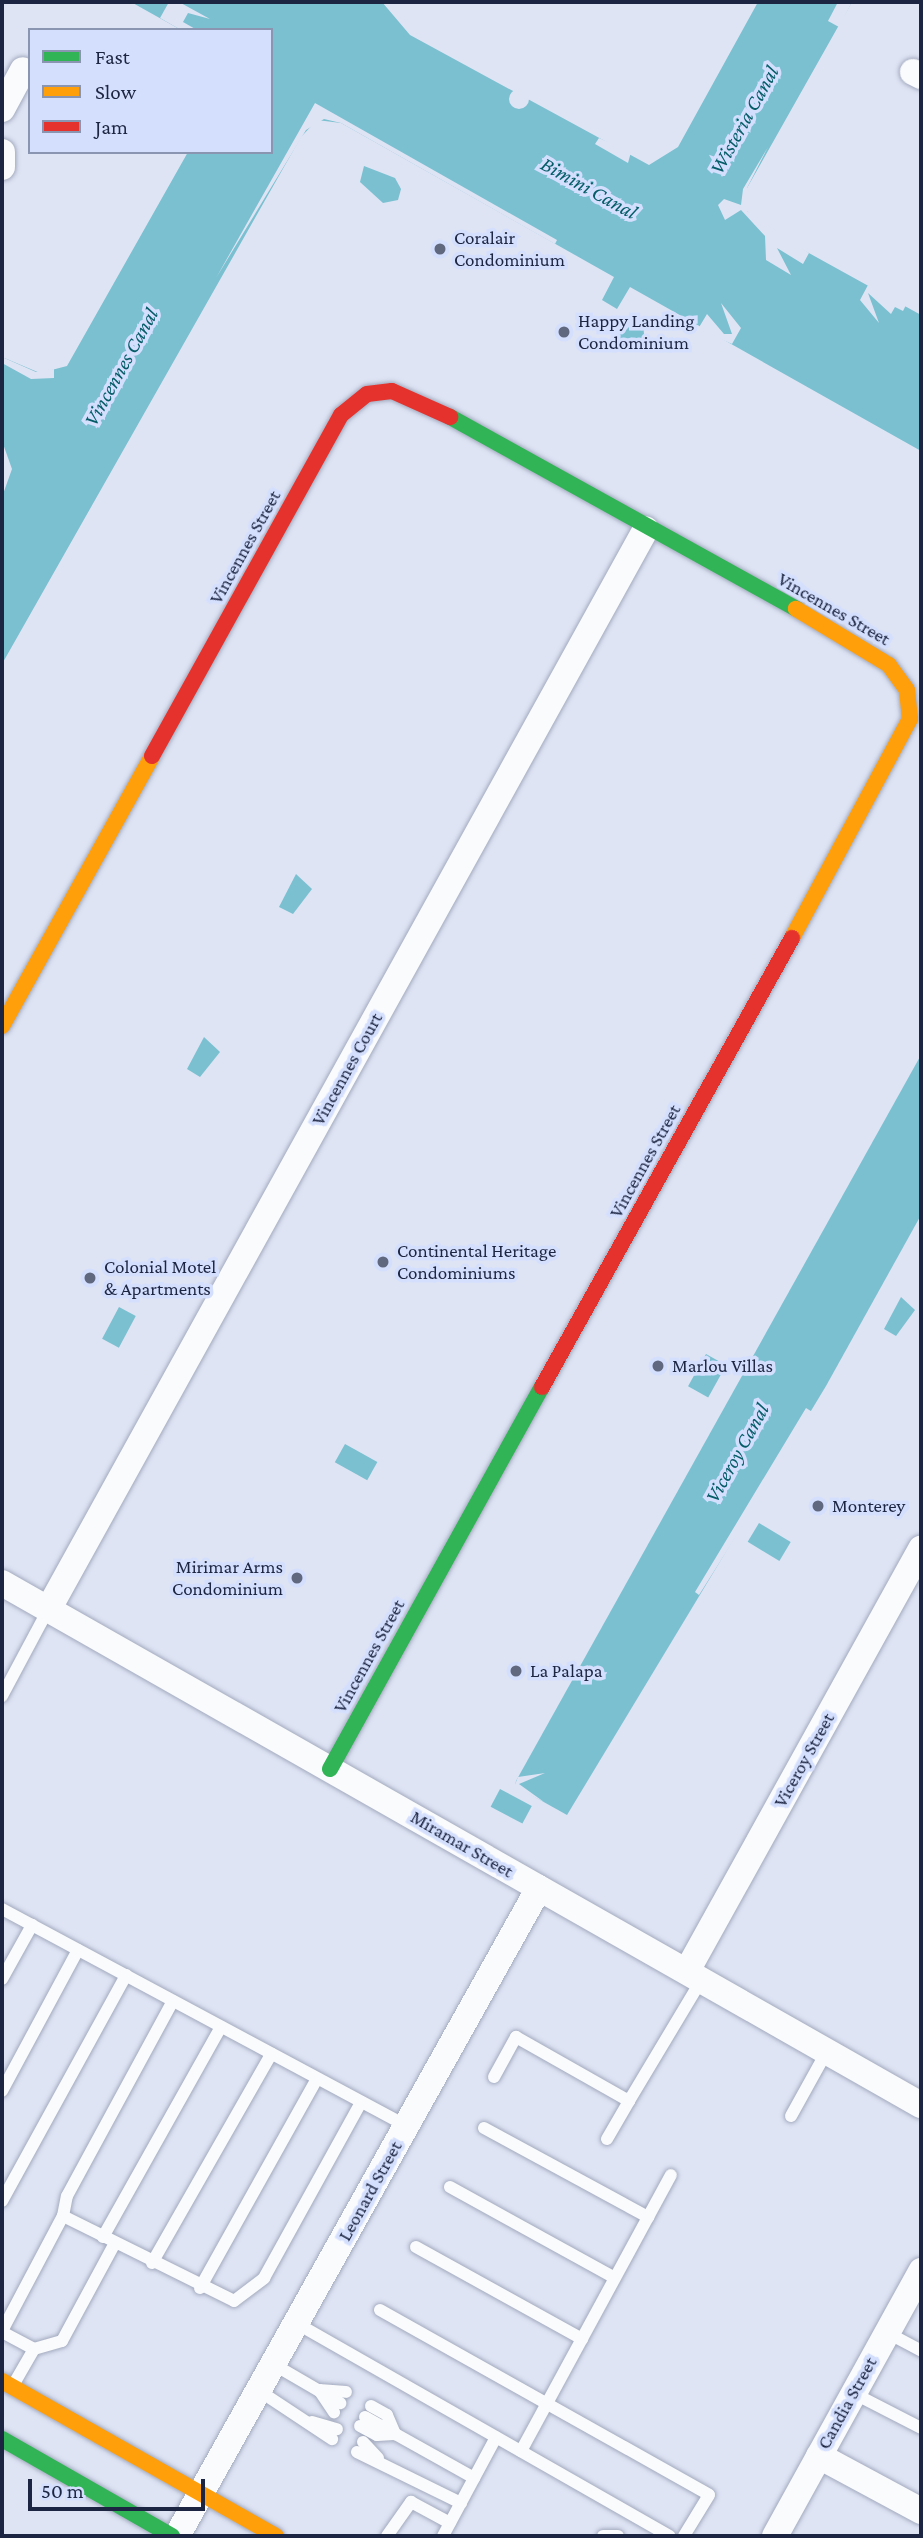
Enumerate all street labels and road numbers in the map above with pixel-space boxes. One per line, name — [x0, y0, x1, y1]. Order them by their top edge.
street label: Vincennes Street — [204, 486, 286, 608]
street label: Vincennes Street — [774, 568, 894, 650]
street label: Vincennes Court — [307, 1009, 387, 1129]
street label: Vincennes Street — [604, 1100, 686, 1222]
street label: Vincennes Street — [328, 1595, 410, 1717]
street label: Viceroy Street — [769, 1709, 839, 1811]
street label: Miramar Street — [407, 1805, 517, 1883]
street label: Leonard Street — [333, 2137, 407, 2245]
street label: Candia Street — [812, 2353, 882, 2453]

